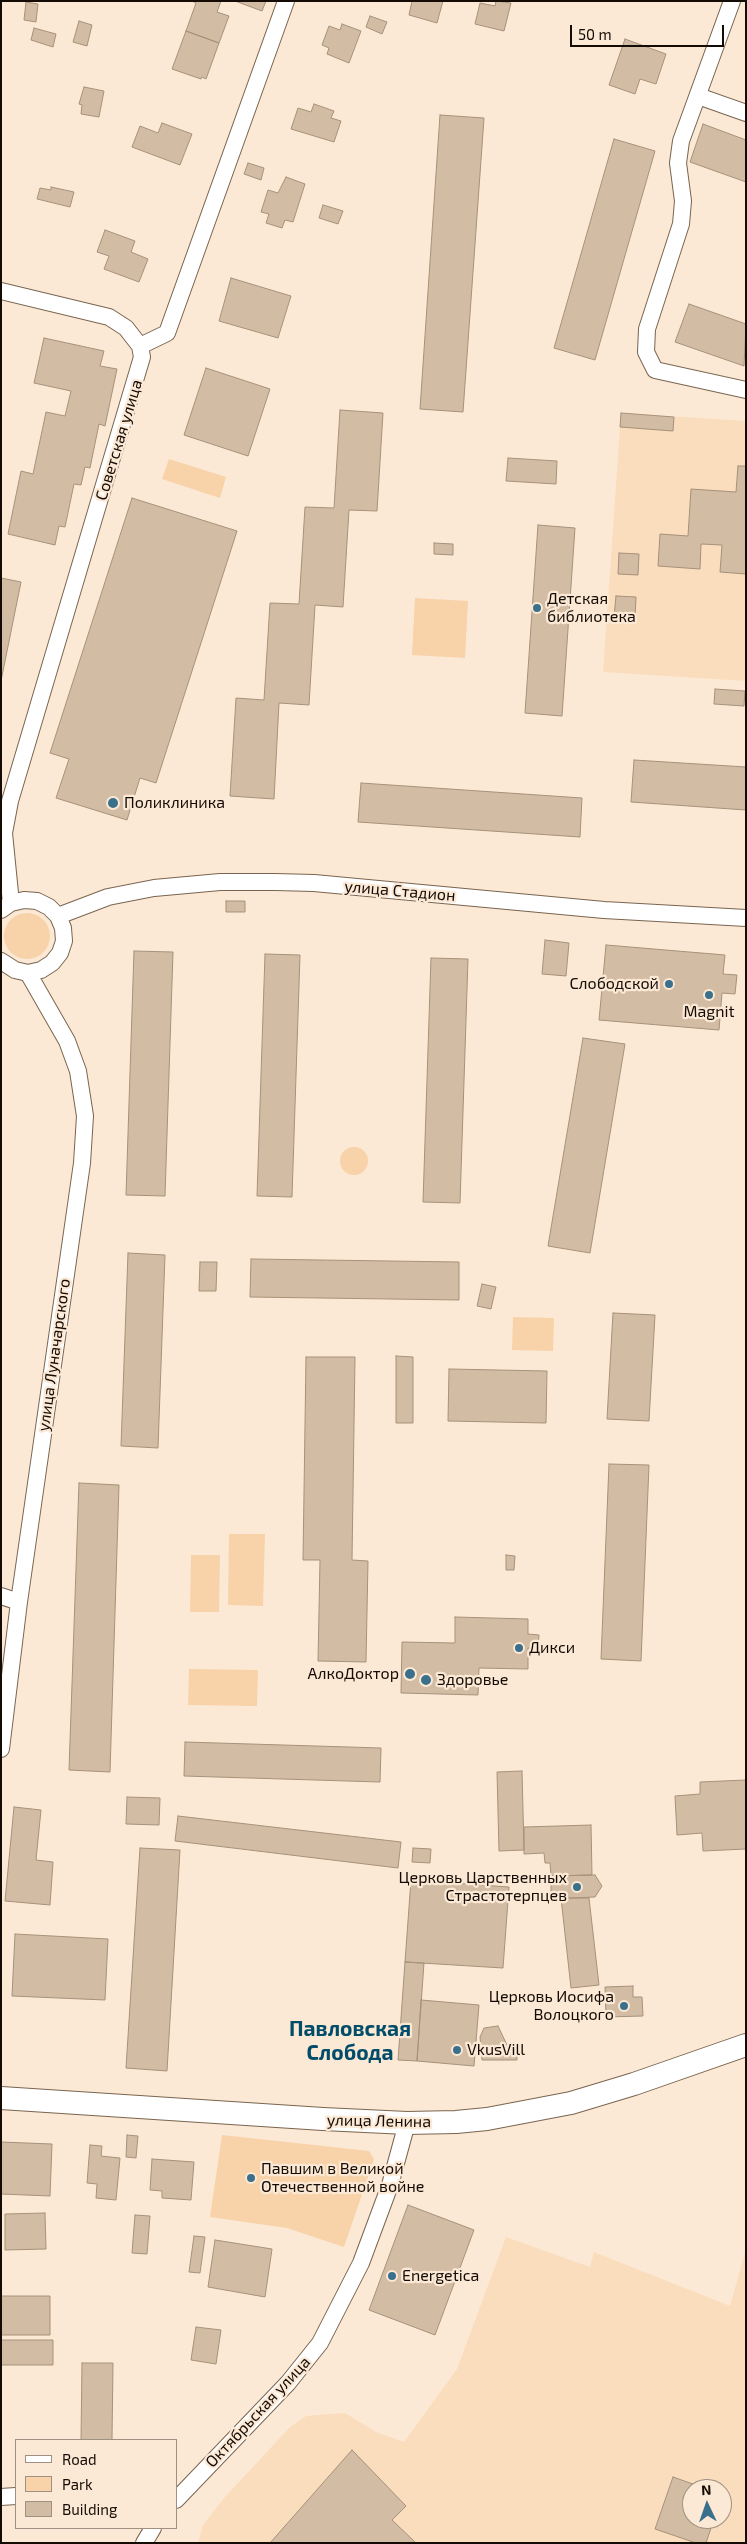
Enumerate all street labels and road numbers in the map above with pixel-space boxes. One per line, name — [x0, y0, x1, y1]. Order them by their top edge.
street label: Советская улица — [92, 377, 146, 503]
street label: улица Стадион — [344, 877, 456, 905]
street label: улица Луначарского — [34, 1277, 74, 1433]
street label: улица Ленина — [327, 2110, 431, 2132]
street label: Октябрьская улица — [202, 2353, 314, 2471]

